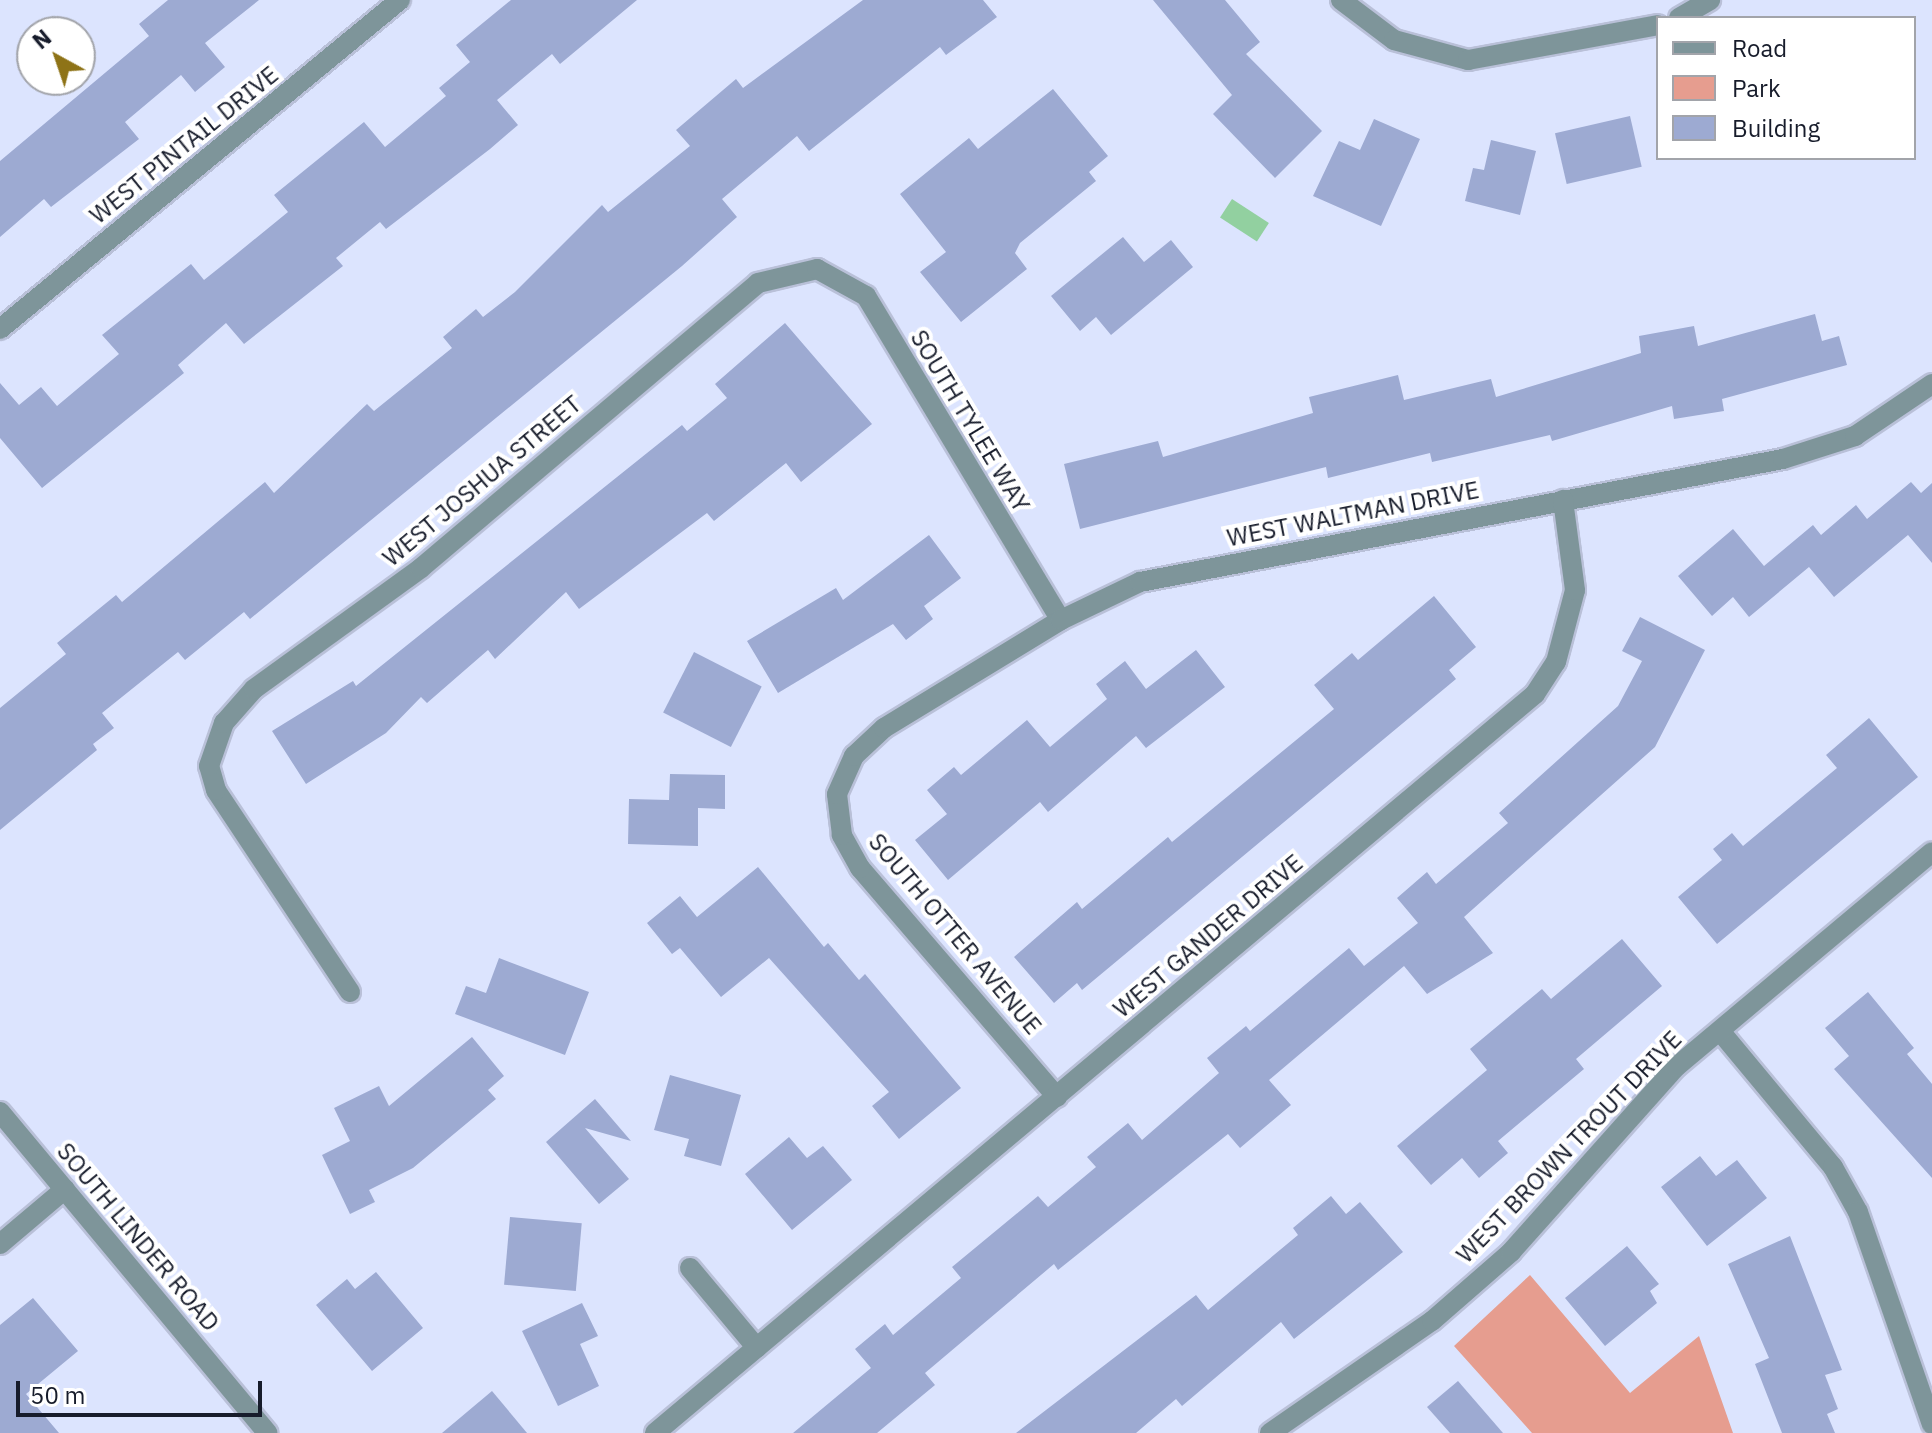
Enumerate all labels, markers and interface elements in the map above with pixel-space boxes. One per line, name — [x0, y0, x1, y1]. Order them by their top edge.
north arrow — [16, 16, 96, 96]
legend — [1656, 16, 1916, 160]
text: N — [26, 23, 57, 55]
text: Road — [1732, 32, 1787, 64]
street label: WEST PINTAIL DRIVE — [84, 60, 284, 230]
text: Park — [1732, 72, 1781, 104]
text: Building — [1732, 112, 1820, 144]
street label: SOUTH TYLEE WAY — [904, 325, 1036, 517]
street label: WEST JOSHUA STREET — [377, 390, 587, 572]
street label: WEST WALTMAN DRIVE — [1224, 475, 1482, 553]
street label: SOUTH OTTER AVENUE — [863, 828, 1047, 1040]
street label: WEST GANDER DRIVE — [1107, 848, 1309, 1024]
street label: WEST BROWN TROUT DRIVE — [1450, 1025, 1688, 1269]
street label: SOUTH LINDER ROAD — [51, 1137, 225, 1337]
scale bar — [20, 1365, 266, 1415]
text: 50 m — [30, 1379, 85, 1411]

